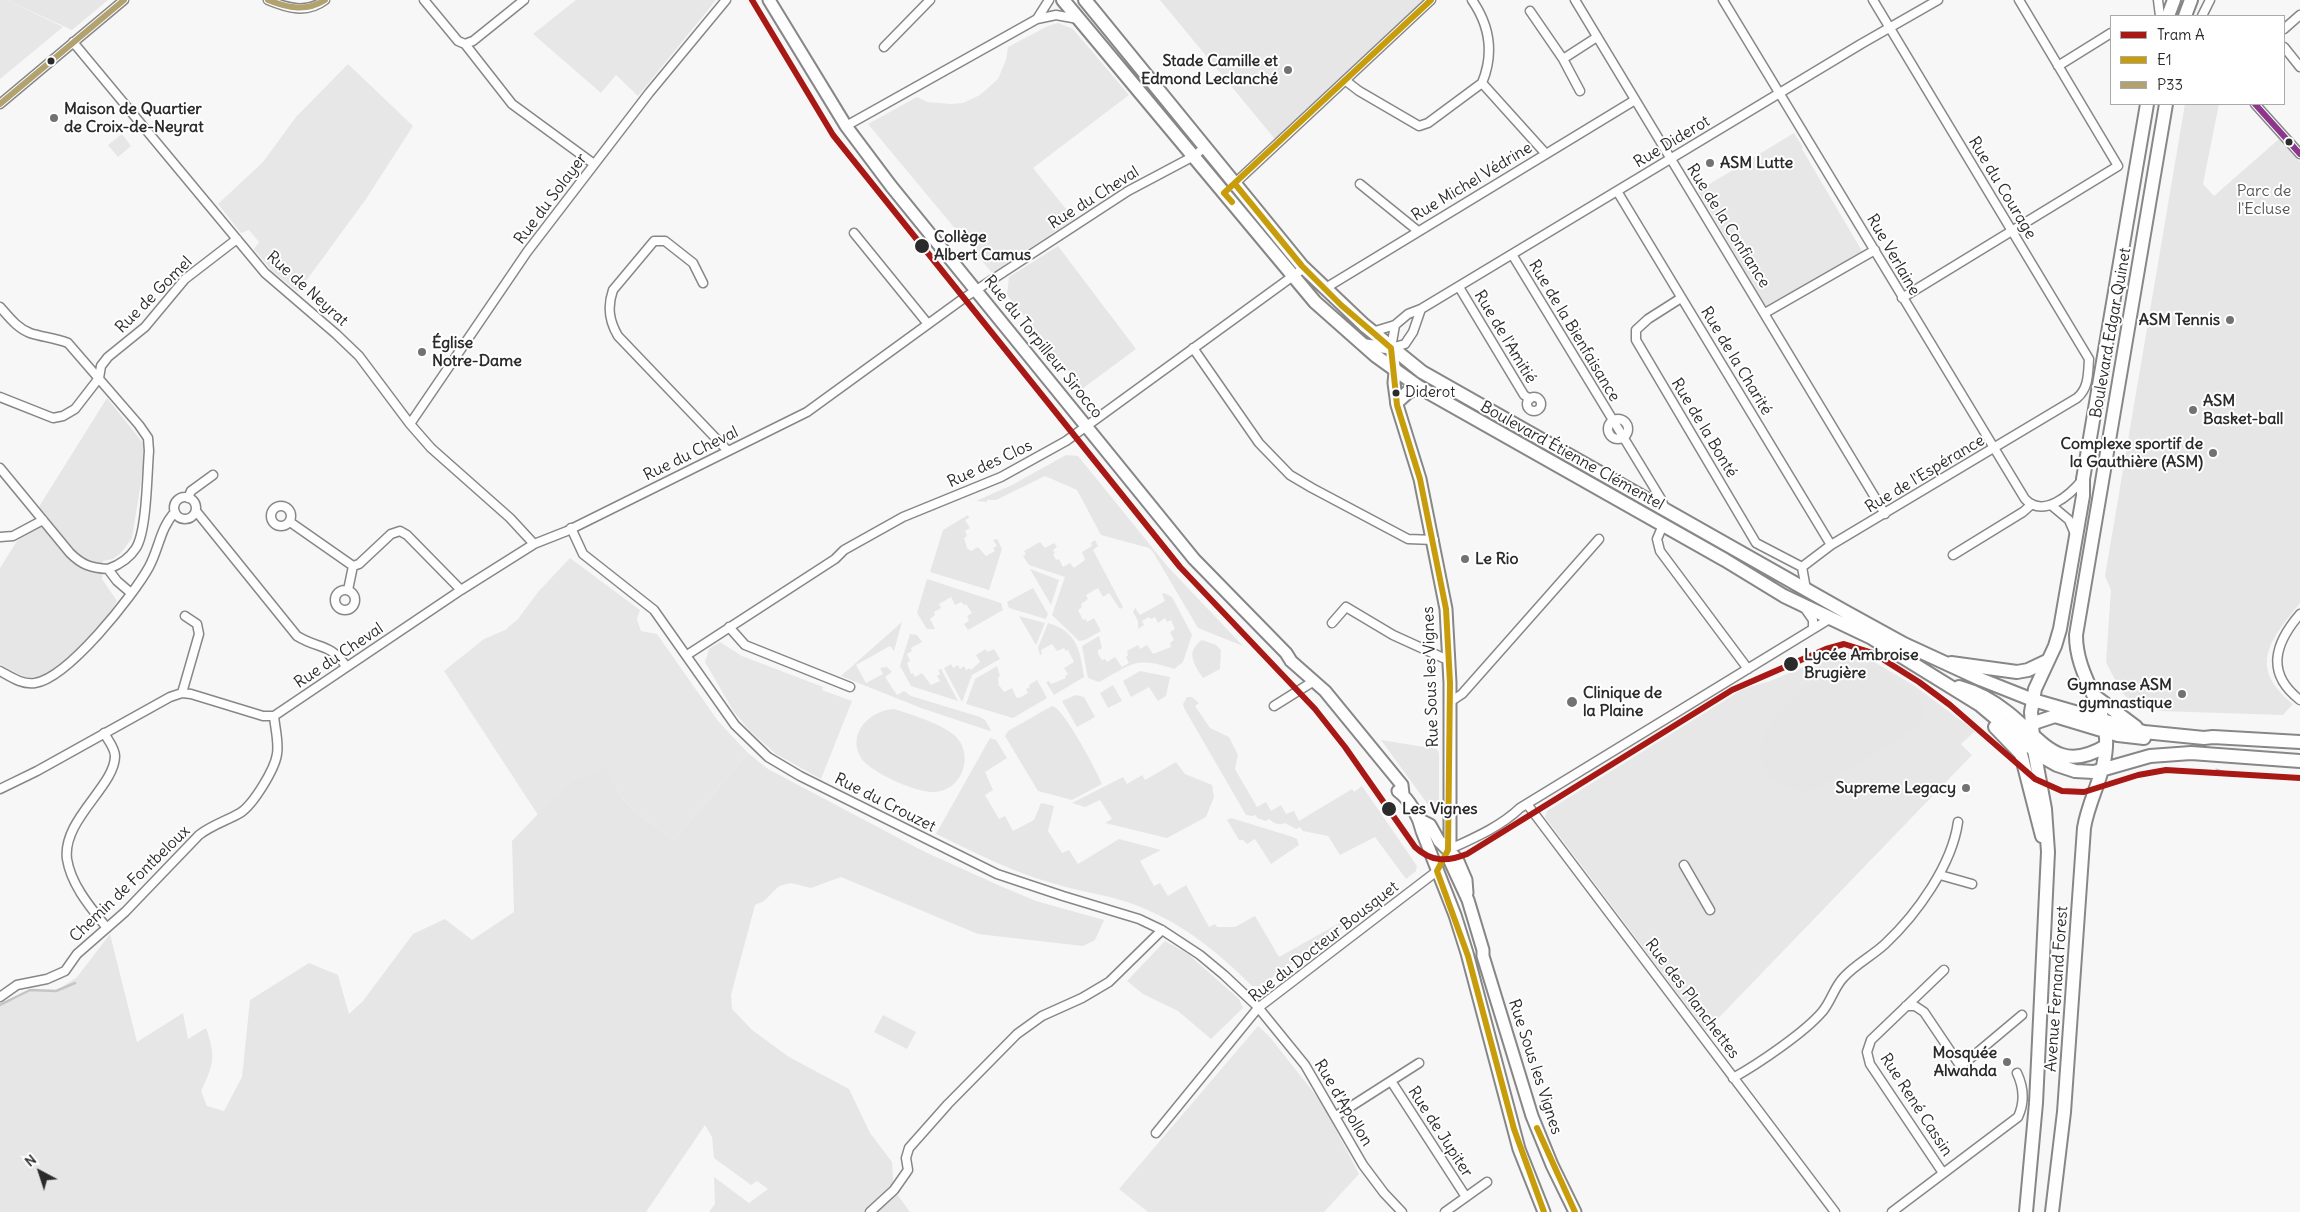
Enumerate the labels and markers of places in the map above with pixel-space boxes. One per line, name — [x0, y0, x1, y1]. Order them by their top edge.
place label: Stade Camille et Edmond Leclanché — [1141, 51, 1278, 89]
unlabelled marker — [46, 56, 56, 66]
marker: Stade Camille et Edmond Leclanché — [1282, 64, 1294, 76]
place label: Maison de Quartier de Croix-de-Neyrat — [64, 99, 204, 137]
marker: Maison de Quartier de Croix-de-Neyrat — [48, 112, 60, 124]
unlabelled marker — [2284, 137, 2294, 147]
place label: ASM Lutte — [1720, 153, 1793, 173]
marker: ASM Lutte — [1704, 157, 1716, 169]
place label: Collège Albert Camus — [934, 227, 1031, 265]
marker: Collège Albert Camus — [913, 237, 931, 255]
place label: ASM Tennis — [2139, 310, 2220, 330]
marker: ASM Tennis — [2224, 314, 2236, 326]
place label: Église Notre-Dame — [432, 333, 522, 371]
marker: Église Notre-Dame — [416, 346, 428, 358]
place label: Diderot — [1405, 384, 1455, 402]
marker: Diderot — [1391, 388, 1401, 398]
place label: ASM Basket-ball — [2203, 391, 2283, 429]
marker: ASM Basket-ball — [2187, 404, 2199, 416]
place label: Complexe sportif de la Gauthière (ASM) — [2061, 434, 2203, 472]
marker: Complexe sportif de la Gauthière (ASM) — [2207, 447, 2219, 459]
place label: Le Rio — [1475, 549, 1518, 569]
marker: Le Rio — [1459, 553, 1471, 565]
place label: Lycée Ambroise Brugière — [1804, 645, 1919, 683]
marker: Lycée Ambroise Brugière — [1782, 655, 1800, 673]
place label: Gymnase ASM gymnastique — [2067, 675, 2172, 713]
place label: Clinique de la Plaine — [1583, 683, 1662, 721]
marker: Gymnase ASM gymnastique — [2176, 688, 2188, 700]
marker: Clinique de la Plaine — [1565, 695, 1579, 709]
place label: Supreme Legacy — [1835, 778, 1956, 798]
marker: Supreme Legacy — [1960, 782, 1972, 794]
place label: Les Vignes — [1402, 799, 1478, 819]
marker: Les Vignes — [1380, 800, 1398, 818]
place label: Mosquée Alwahda — [1933, 1043, 1997, 1081]
marker: Mosquée Alwahda — [2001, 1056, 2013, 1068]

